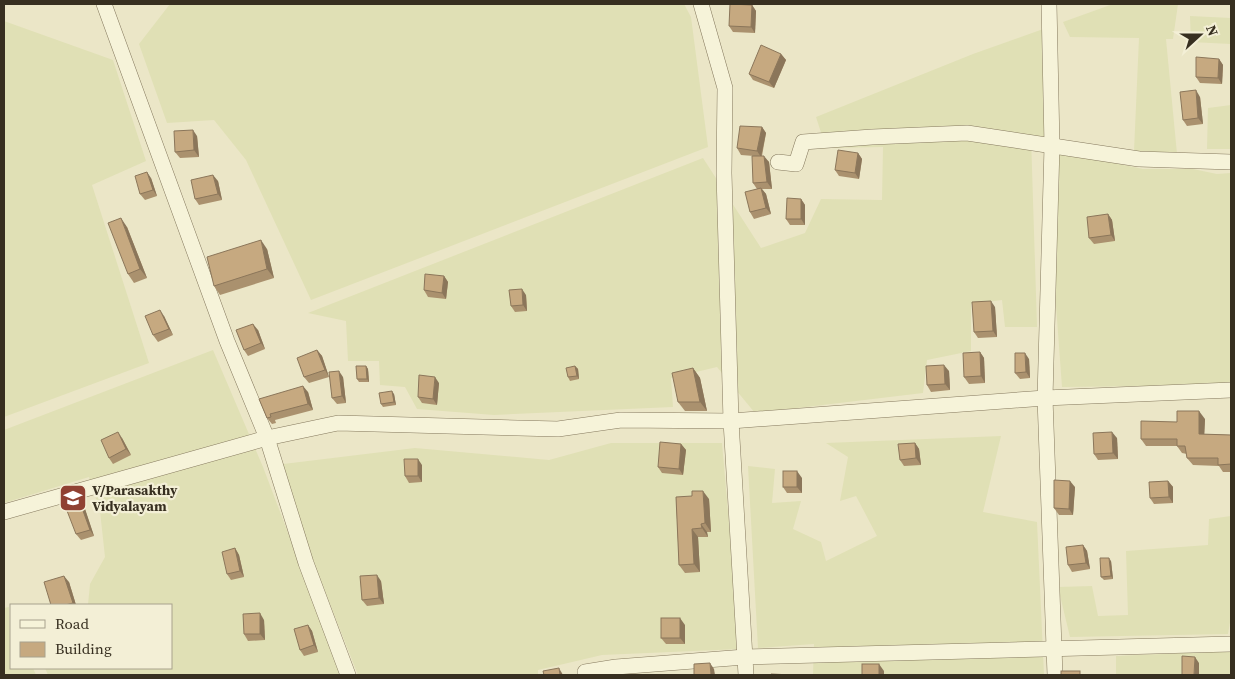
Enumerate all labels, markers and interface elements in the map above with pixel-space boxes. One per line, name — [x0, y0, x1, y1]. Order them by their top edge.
north arrow — [1175, 10, 1225, 60]
text: N — [1201, 22, 1223, 39]
place label: V/Parasakthy Vidyalayam — [92, 480, 178, 516]
school or university icon: V/Parasakthy Vidyalayam — [58, 483, 88, 513]
legend — [10, 604, 172, 669]
text: Road — [55, 613, 89, 634]
text: Building — [55, 638, 112, 659]

